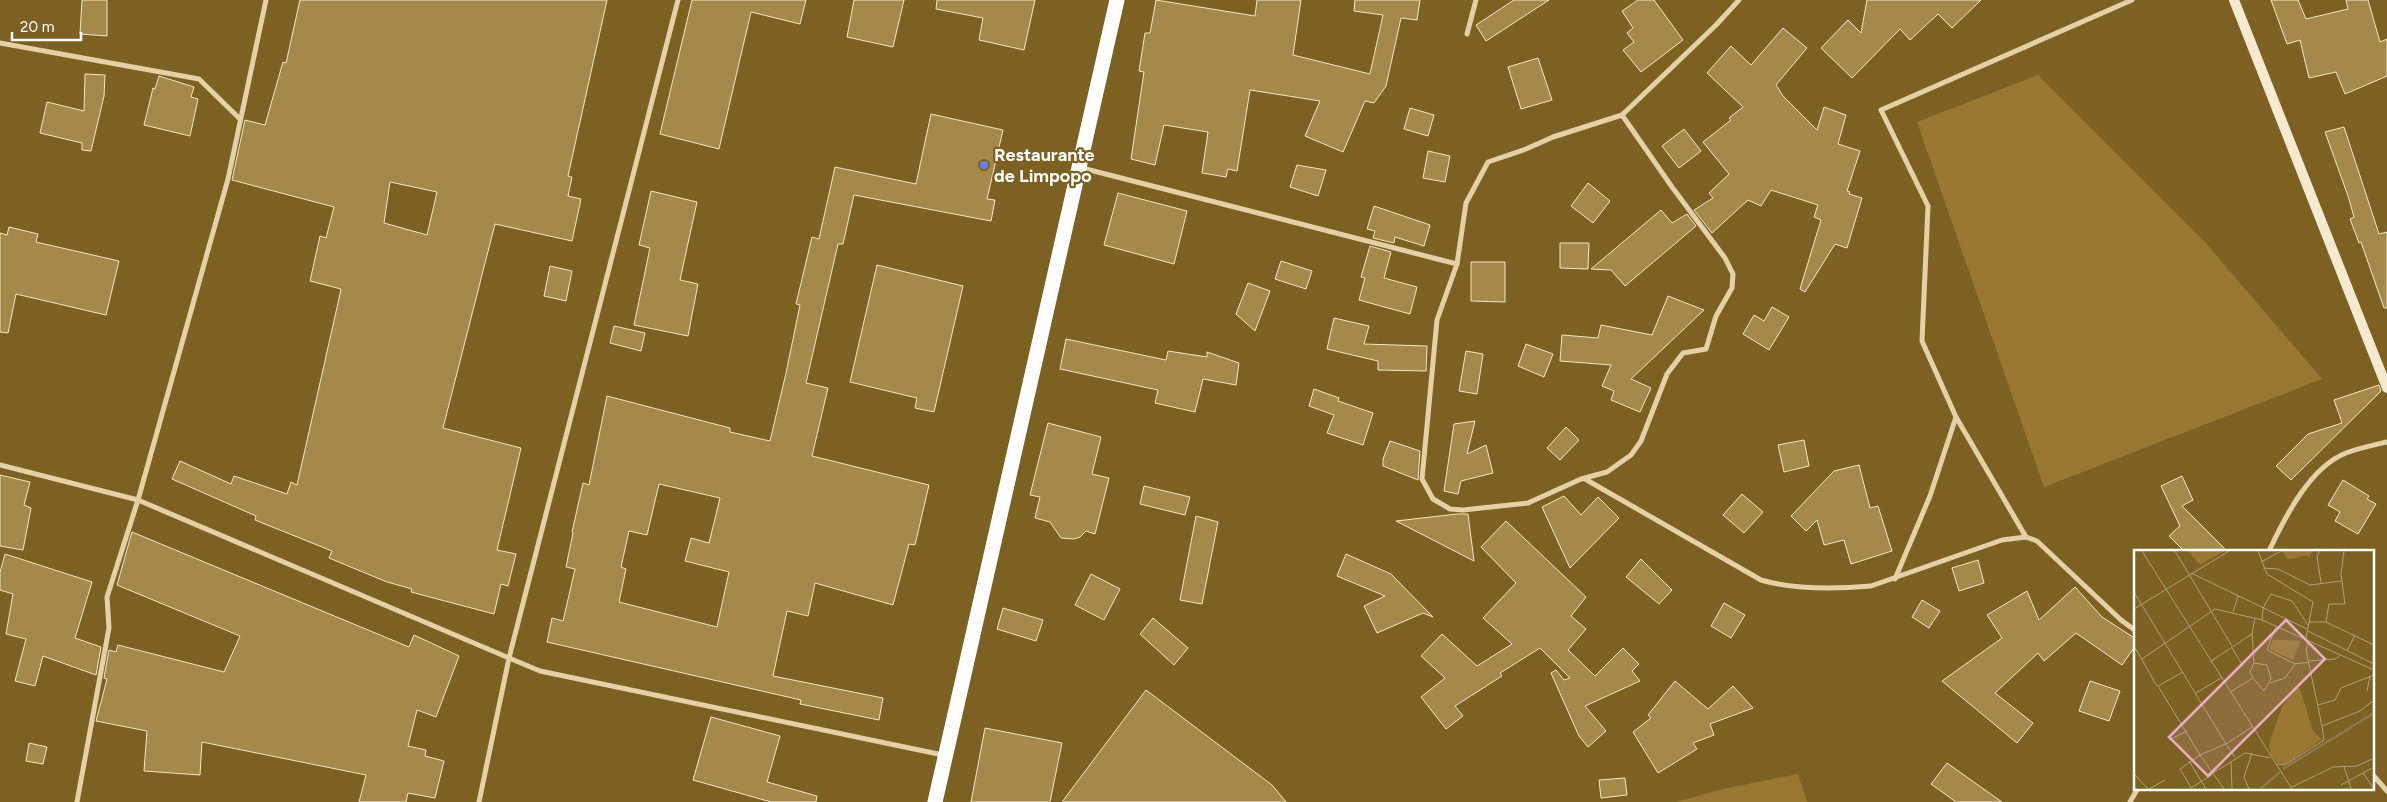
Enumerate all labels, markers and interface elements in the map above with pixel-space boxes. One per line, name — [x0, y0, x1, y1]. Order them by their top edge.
scale bar — [12, 10, 81, 42]
text: 20 m — [20, 18, 54, 36]
place label: Restaurante de Limpopo — [994, 144, 1095, 187]
marker: Restaurante de Limpopo — [978, 159, 990, 171]
inset map — [2134, 550, 2374, 790]

